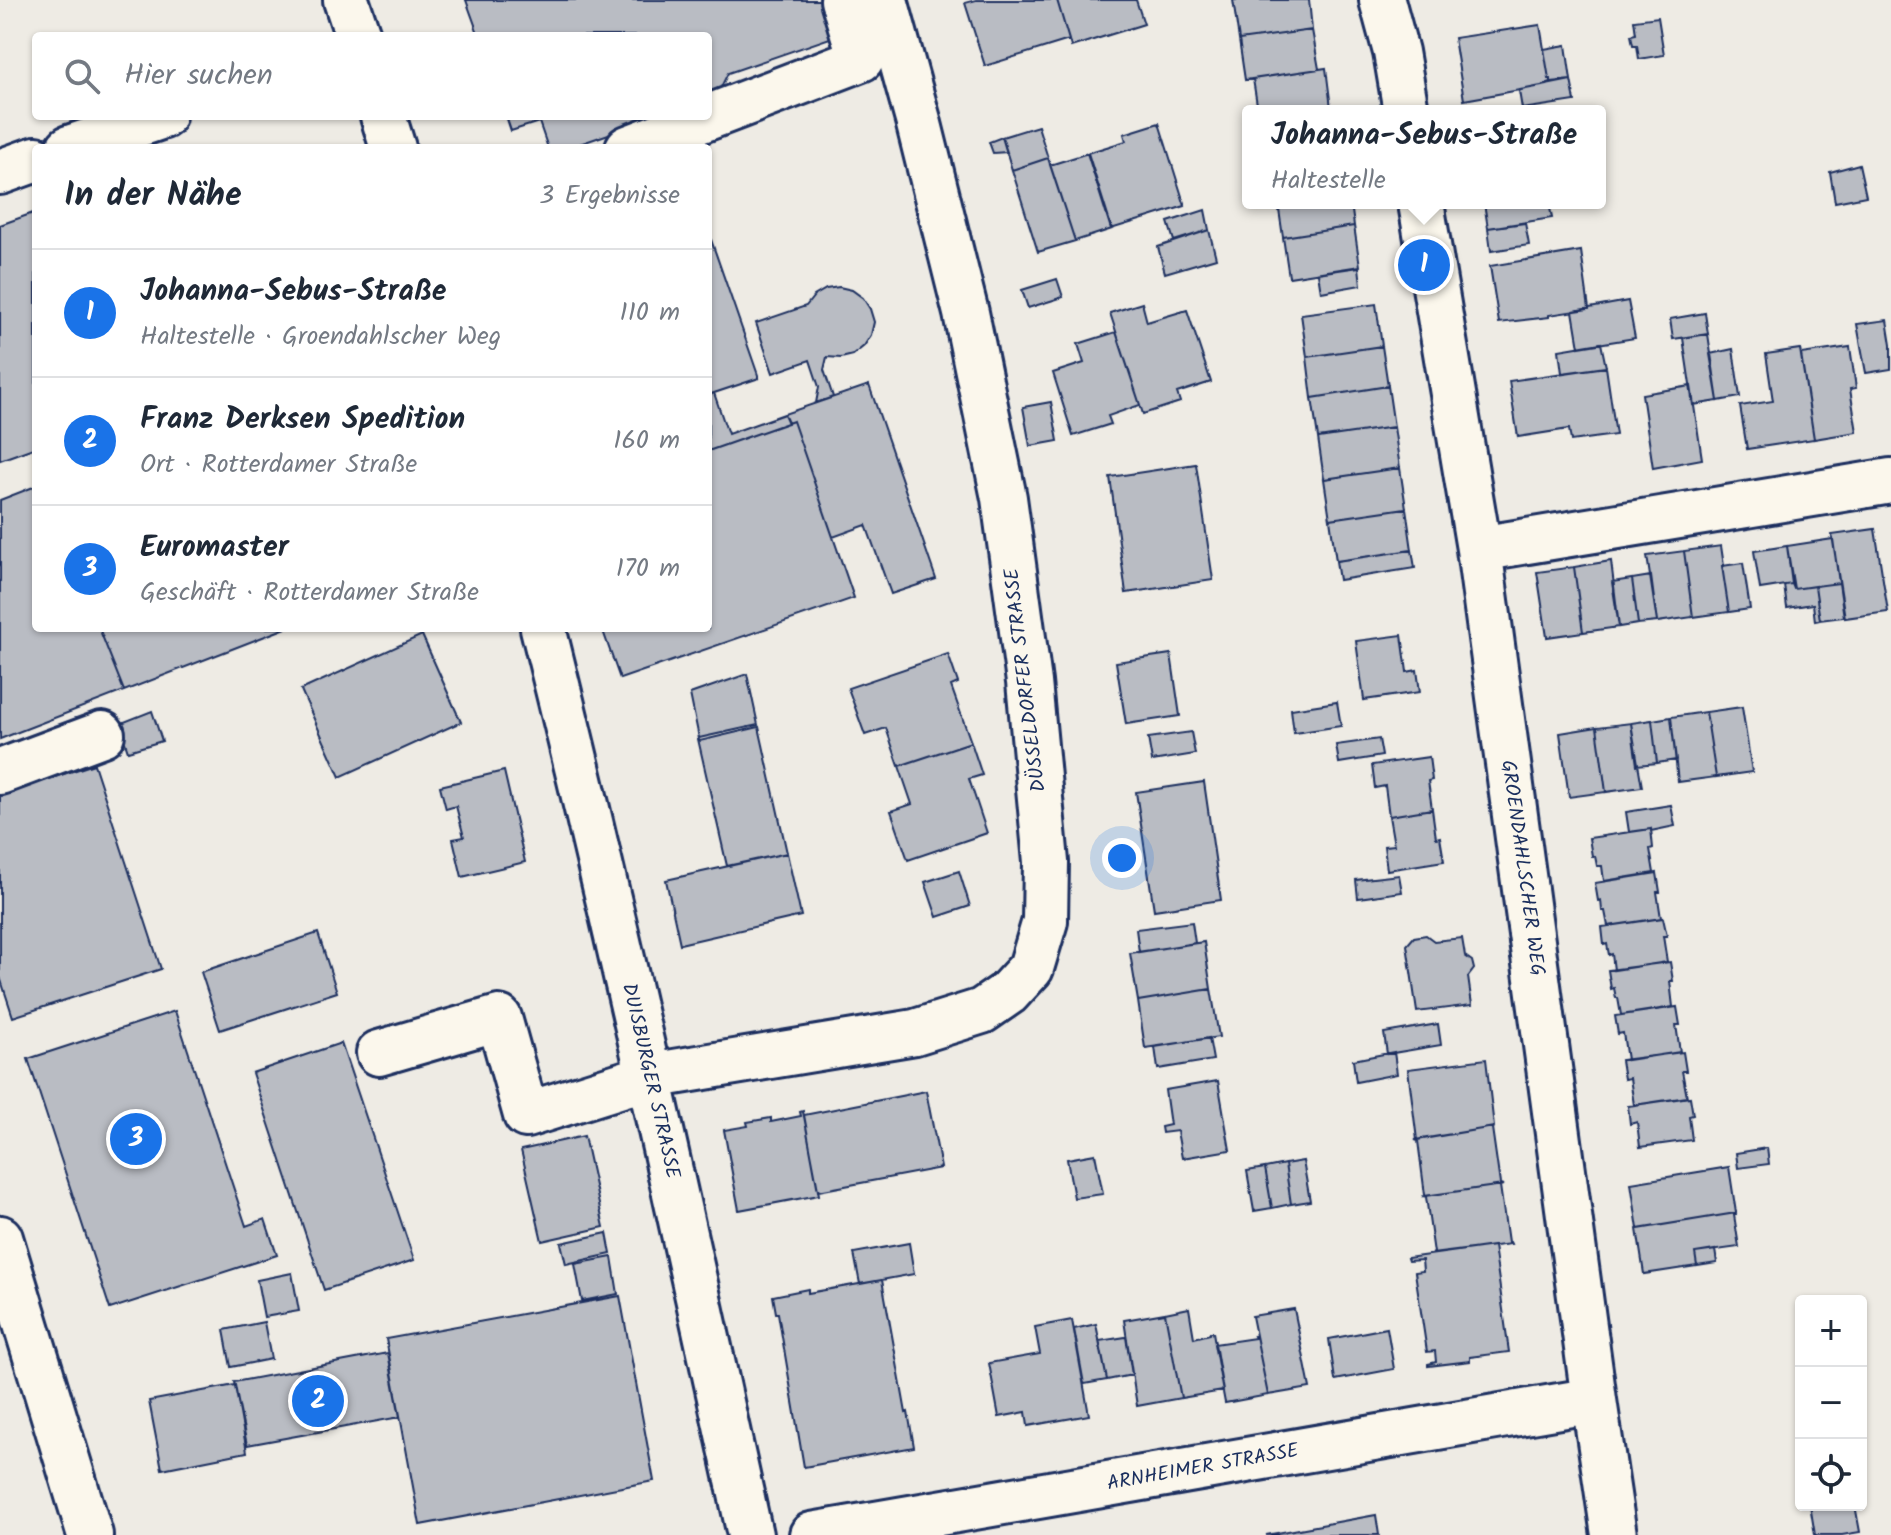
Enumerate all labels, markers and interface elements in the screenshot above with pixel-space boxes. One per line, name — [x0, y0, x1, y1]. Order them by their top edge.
search box — [32, 32, 712, 120]
text: Hier suchen — [124, 52, 273, 100]
icon: search — [60, 54, 104, 98]
popup — [1242, 105, 1606, 209]
text: Johanna-Sebus-Straße — [1271, 112, 1577, 160]
text: Haltestelle — [1271, 160, 1386, 202]
text: In der Nähe — [64, 169, 242, 223]
text: 3 Ergebnisse — [539, 175, 680, 217]
pin: 1 — [1398, 235, 1450, 295]
text: Johanna-Sebus-Straße — [140, 268, 447, 316]
text: 1 — [86, 292, 94, 334]
text: 110 m — [620, 292, 680, 334]
text: Haltestelle · Groendahlscher Weg — [140, 316, 501, 358]
text: Franz Derksen Spedition — [140, 396, 465, 444]
text: 2 — [82, 420, 98, 462]
text: 160 m — [613, 420, 680, 462]
text: Ort · Rotterdamer Straße — [140, 444, 417, 486]
text: Euromaster — [140, 524, 289, 572]
text: 3 — [83, 548, 97, 590]
text: 170 m — [616, 548, 680, 590]
street label: DÜSSELDORFER STRASSE — [996, 565, 1056, 794]
text: Geschäft · Rotterdamer Straße — [140, 572, 479, 614]
street label: GROENDAHLSCHER WEG — [1491, 758, 1553, 978]
your location — [1102, 838, 1142, 878]
street label: DUISBURGER STRASSE — [612, 980, 688, 1183]
pin: 3 — [110, 1109, 162, 1169]
map controls — [1795, 1295, 1867, 1511]
button: + — [1795, 1295, 1867, 1367]
button: − — [1795, 1367, 1867, 1439]
pin: 2 — [292, 1371, 344, 1431]
street label: ARNHEIMER STRASSE — [1105, 1435, 1303, 1501]
button: locate — [1795, 1439, 1867, 1511]

